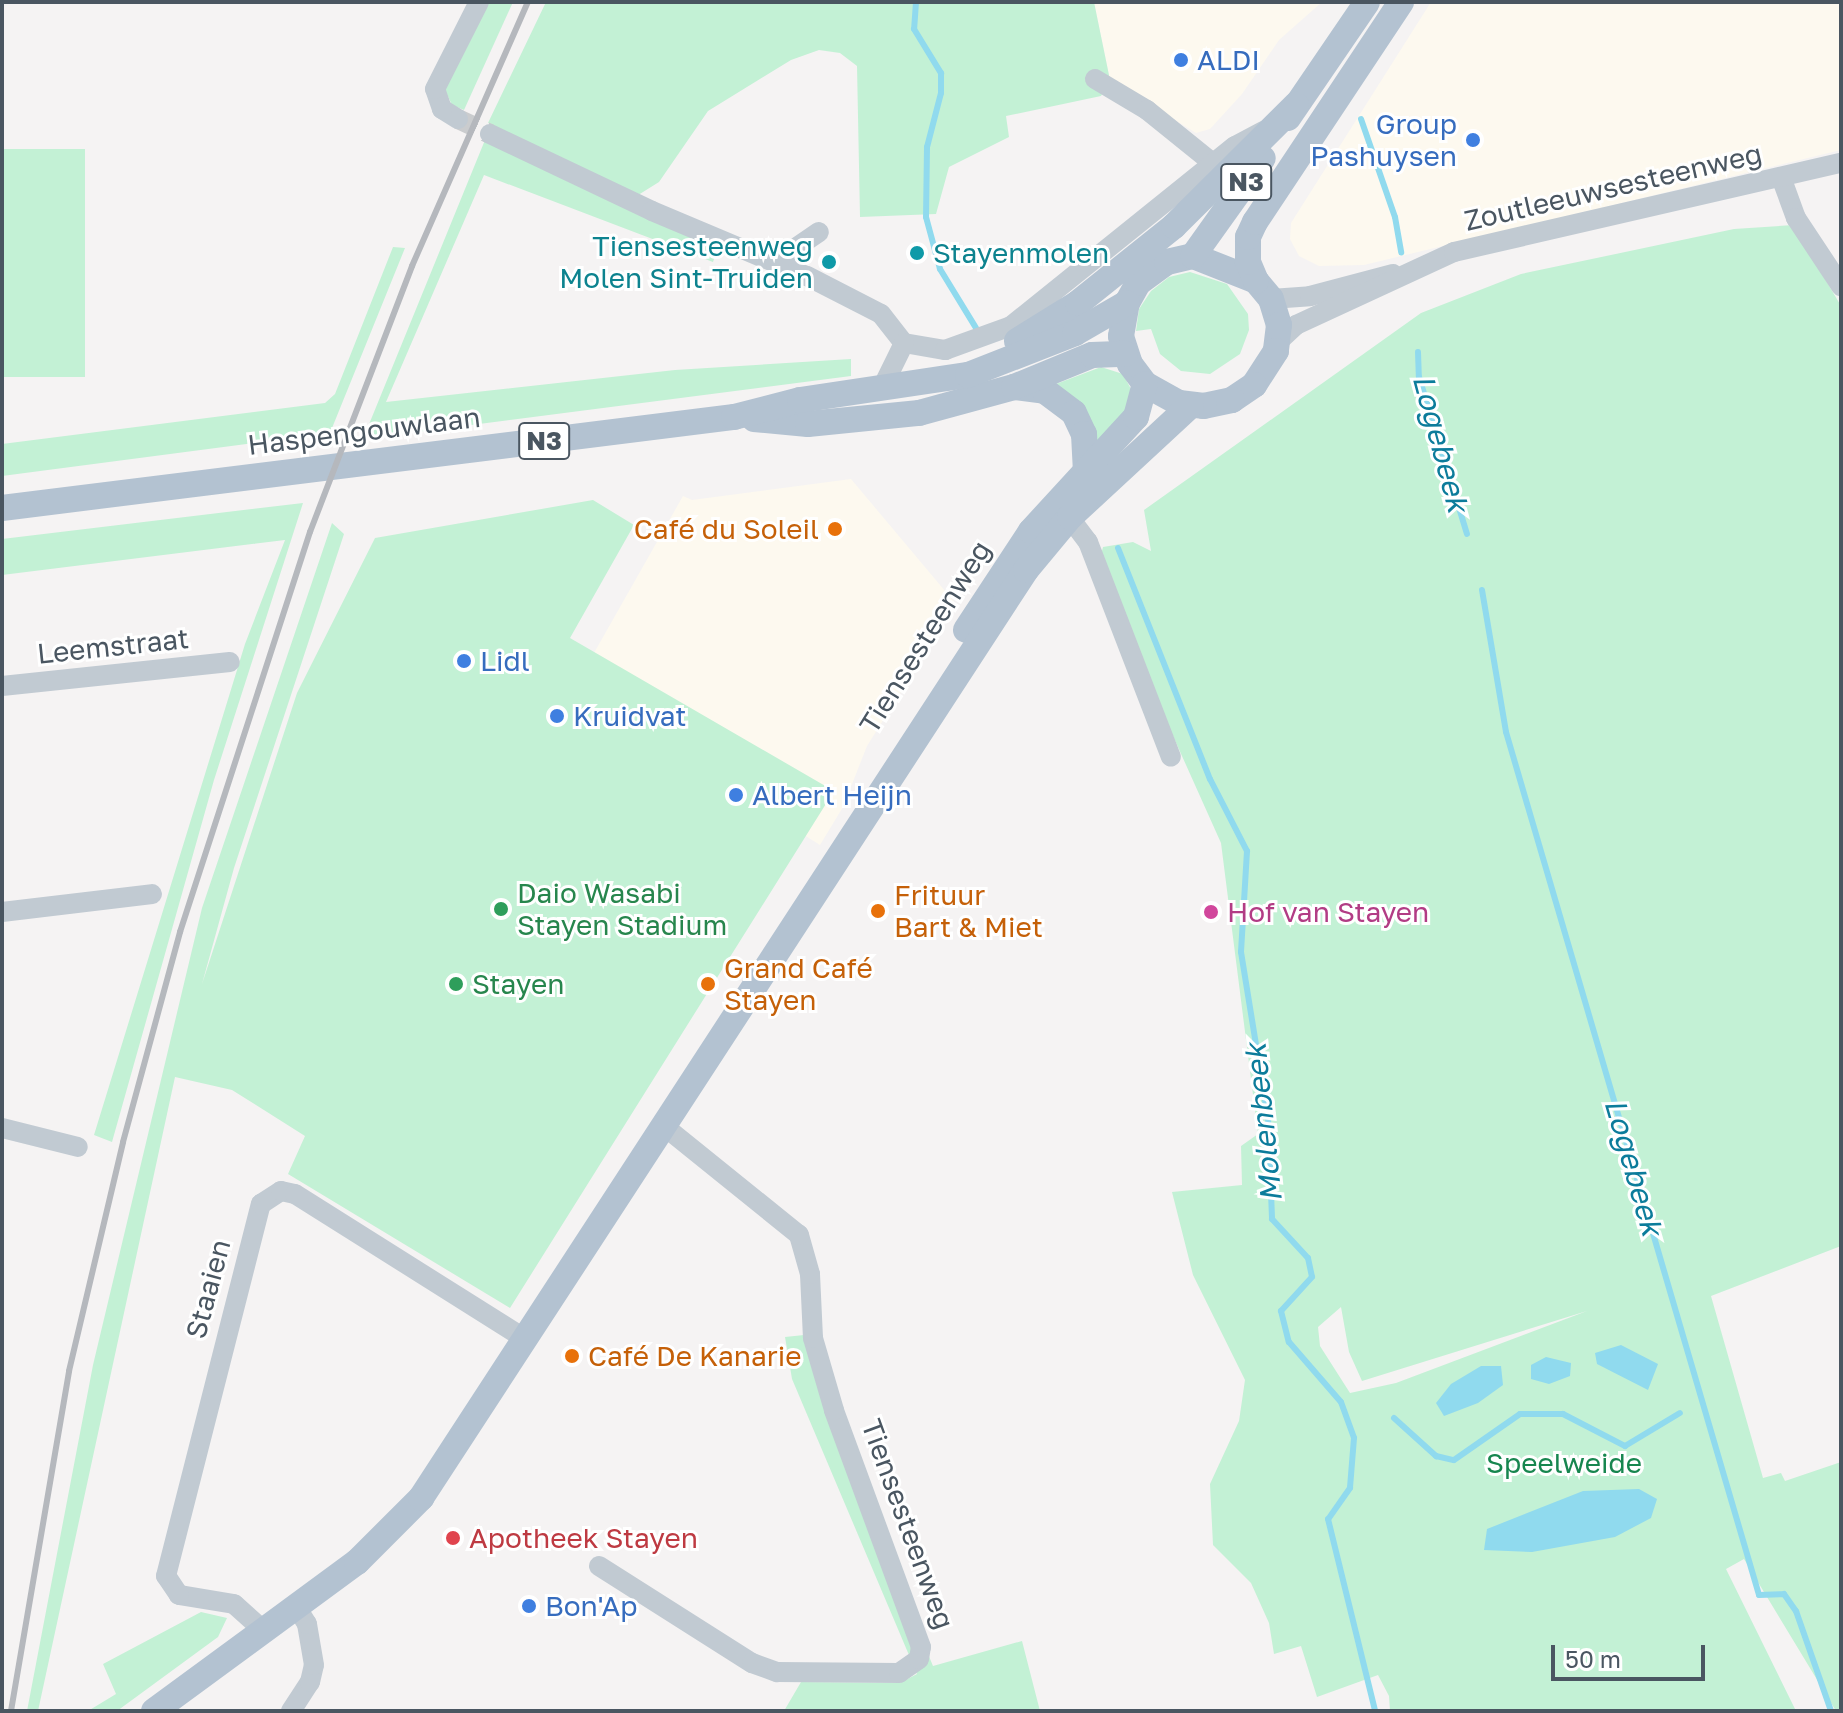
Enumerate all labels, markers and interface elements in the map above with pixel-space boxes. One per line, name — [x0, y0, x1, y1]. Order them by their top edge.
place label: ALDI — [1197, 43, 1260, 77]
marker: ALDI — [1172, 51, 1190, 69]
place label: Group Pashuysen — [1310, 107, 1457, 173]
marker: Group Pashuysen — [1464, 131, 1482, 149]
street label: Zoutleeuwsesteenweg — [1461, 136, 1765, 238]
road number: N3 — [1220, 160, 1272, 204]
place label: Tiensesteenweg Molen Sint-Truiden — [559, 229, 813, 295]
place label: Stayenmolen — [933, 236, 1109, 270]
marker: Stayenmolen — [908, 244, 926, 262]
marker: Tiensesteenweg Molen Sint-Truiden — [820, 253, 838, 271]
water label: Logebeek — [1405, 370, 1477, 516]
street label: Haspengouwlaan — [246, 400, 482, 462]
road number: N3 — [518, 419, 570, 463]
place label: Café du Soleil — [634, 512, 819, 546]
marker: Café du Soleil — [826, 520, 844, 538]
street label: Tiensesteenweg — [852, 535, 998, 739]
street label: Leemstraat — [36, 621, 190, 671]
place label: Lidl — [480, 644, 530, 678]
marker: Lidl — [455, 652, 473, 670]
place label: Kruidvat — [573, 699, 686, 733]
marker: Kruidvat — [548, 707, 566, 725]
place label: Albert Heijn — [752, 778, 912, 812]
marker: Albert Heijn — [727, 786, 745, 804]
place label: Daio Wasabi Stayen Stadium — [517, 876, 727, 942]
place label: Frituur Bart & Miet — [894, 878, 1043, 944]
place label: Hof van Stayen — [1227, 895, 1429, 929]
marker: Daio Wasabi Stayen Stadium — [492, 900, 510, 918]
marker: Frituur Bart & Miet — [869, 902, 887, 920]
marker: Hof van Stayen — [1202, 903, 1220, 921]
place label: Grand Café Stayen — [724, 951, 873, 1017]
place label: Stayen — [472, 967, 564, 1001]
marker: Stayen — [447, 975, 465, 993]
marker: Grand Café Stayen — [699, 975, 717, 993]
water label: Molenbeek — [1237, 1042, 1289, 1204]
water label: Logebeek — [1597, 1094, 1671, 1240]
street label: Staaien — [179, 1236, 237, 1342]
place label: Café De Kanarie — [588, 1339, 801, 1373]
marker: Café De Kanarie — [563, 1347, 581, 1365]
street label: Tiensesteenweg — [854, 1415, 962, 1633]
park label: Speelweide — [1486, 1446, 1642, 1480]
place label: Apotheek Stayen — [469, 1521, 698, 1555]
marker: Apotheek Stayen — [444, 1529, 462, 1547]
place label: Bon'Ap — [545, 1589, 637, 1623]
marker: Bon'Ap — [520, 1597, 538, 1615]
scale bar — [1555, 1629, 1709, 1679]
text: 50 m — [1565, 1644, 1621, 1673]

